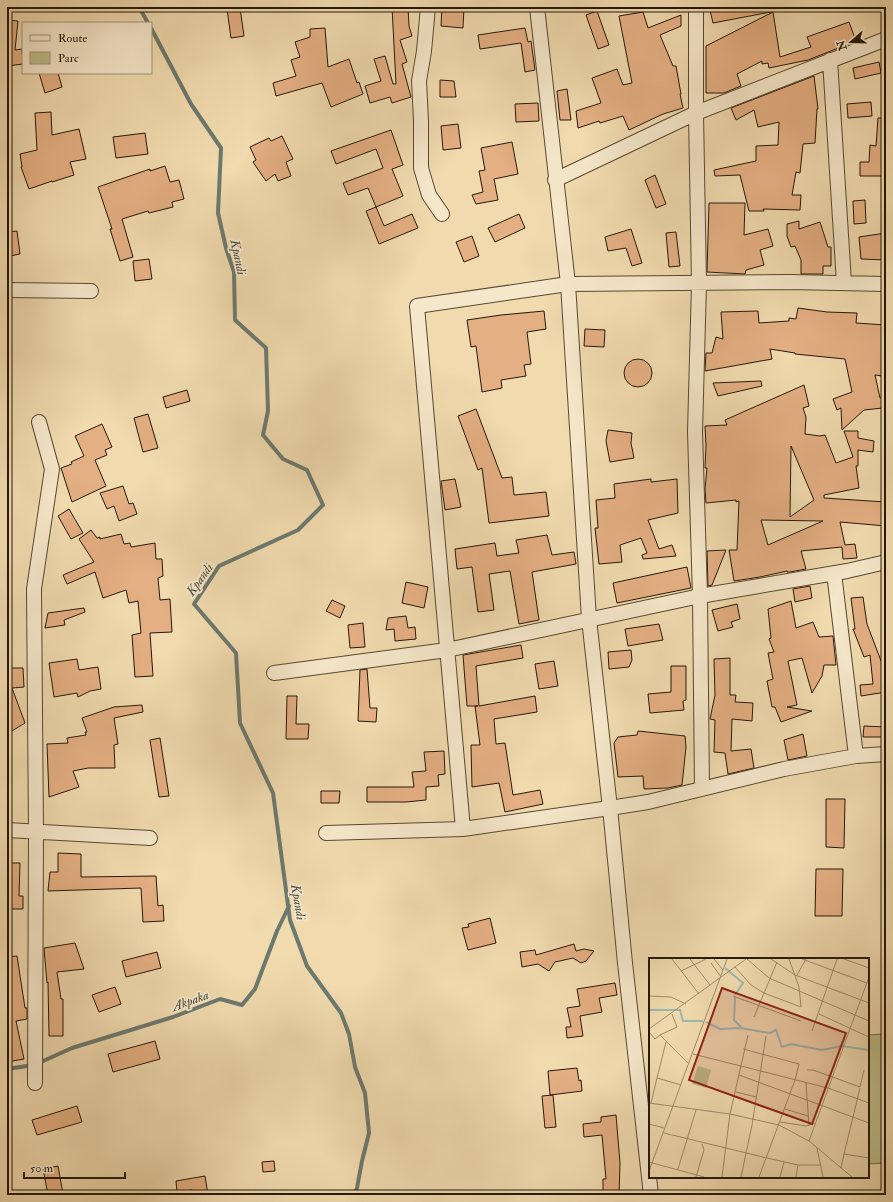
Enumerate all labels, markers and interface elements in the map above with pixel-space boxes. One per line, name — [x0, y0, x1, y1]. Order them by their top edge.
legend — [22, 22, 152, 74]
north arrow — [831, 22, 871, 62]
text: Route — [58, 31, 87, 46]
text: N — [834, 37, 850, 53]
text: Parc — [58, 51, 79, 66]
water label: Kpandi — [226, 237, 250, 277]
water label: Kpandi — [182, 560, 217, 600]
water label: Kpandi — [287, 882, 309, 922]
inset map — [649, 958, 869, 1178]
water label: Akpaka — [168, 987, 211, 1016]
scale bar — [24, 1154, 125, 1180]
text: 50 m — [30, 1161, 54, 1176]

